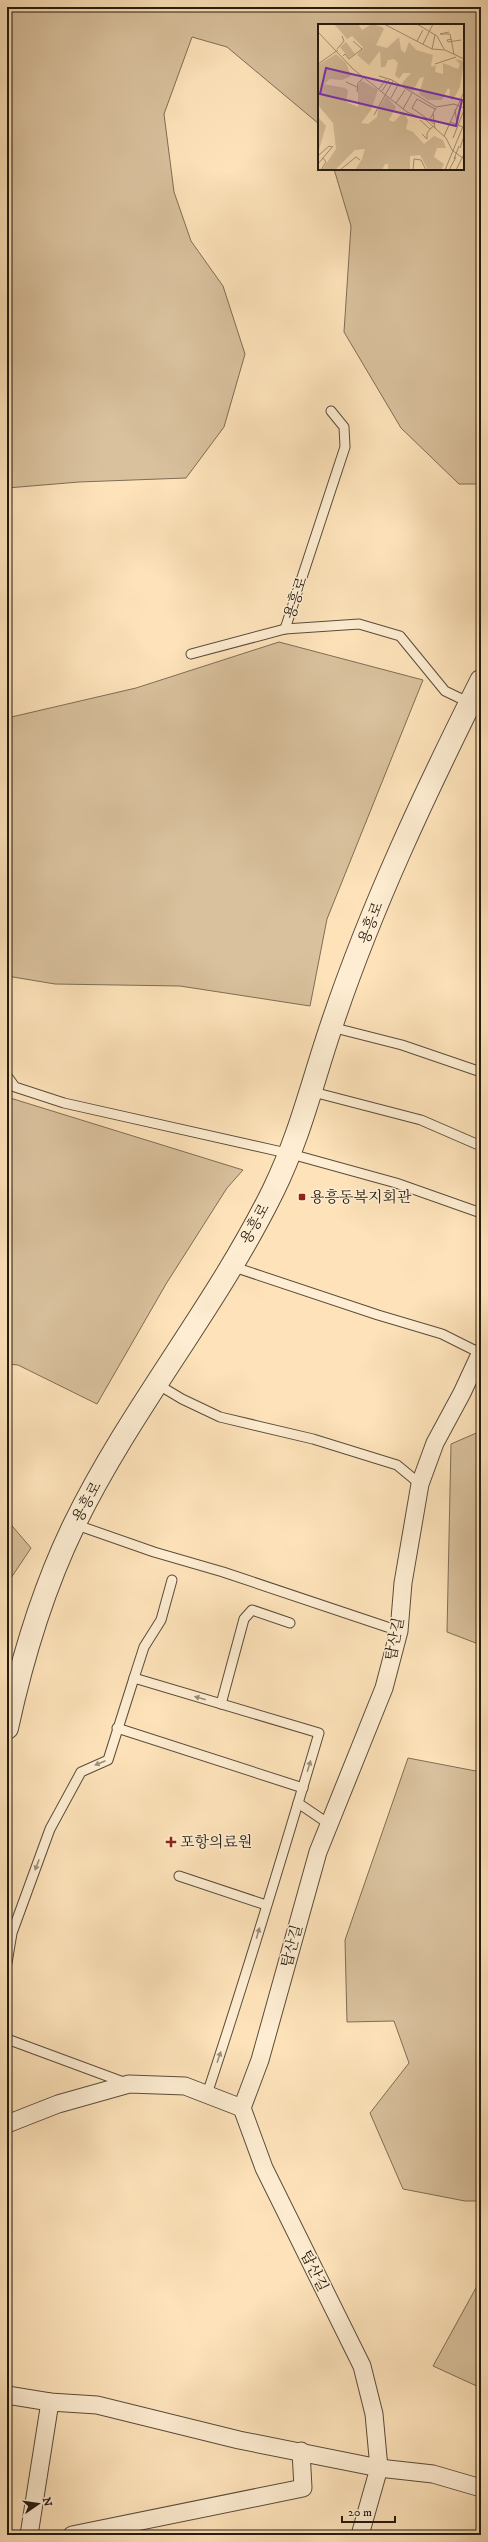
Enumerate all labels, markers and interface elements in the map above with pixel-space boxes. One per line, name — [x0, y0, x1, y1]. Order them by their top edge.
inset map — [318, 24, 464, 170]
street label: 용흥로 — [280, 574, 312, 622]
street label: 용흥로 — [354, 899, 388, 947]
place label: 용흥동복지회관 — [310, 1188, 412, 1207]
marker: 용흥동복지회관 — [297, 1192, 307, 1202]
street label: 용흥로 — [236, 1200, 274, 1248]
street label: 용흥로 — [68, 1478, 106, 1526]
street label: 탑산길 — [382, 1616, 408, 1662]
one-way arrow — [194, 1695, 206, 1701]
one-way arrow — [306, 1759, 312, 1771]
one-way arrow — [94, 1761, 106, 1767]
place label: 포항의료원 — [180, 1833, 252, 1852]
marker: 포항의료원 — [165, 1836, 177, 1848]
one-way arrow — [33, 1860, 39, 1872]
street label: 탑산길 — [277, 1923, 307, 1969]
one-way arrow — [255, 1927, 261, 1939]
one-way arrow — [216, 2050, 222, 2062]
street label: 탑산길 — [296, 2247, 332, 2295]
north arrow — [18, 2484, 58, 2524]
text: N — [39, 2496, 55, 2508]
scale bar — [342, 2498, 395, 2524]
text: 20 m — [348, 2505, 372, 2520]

